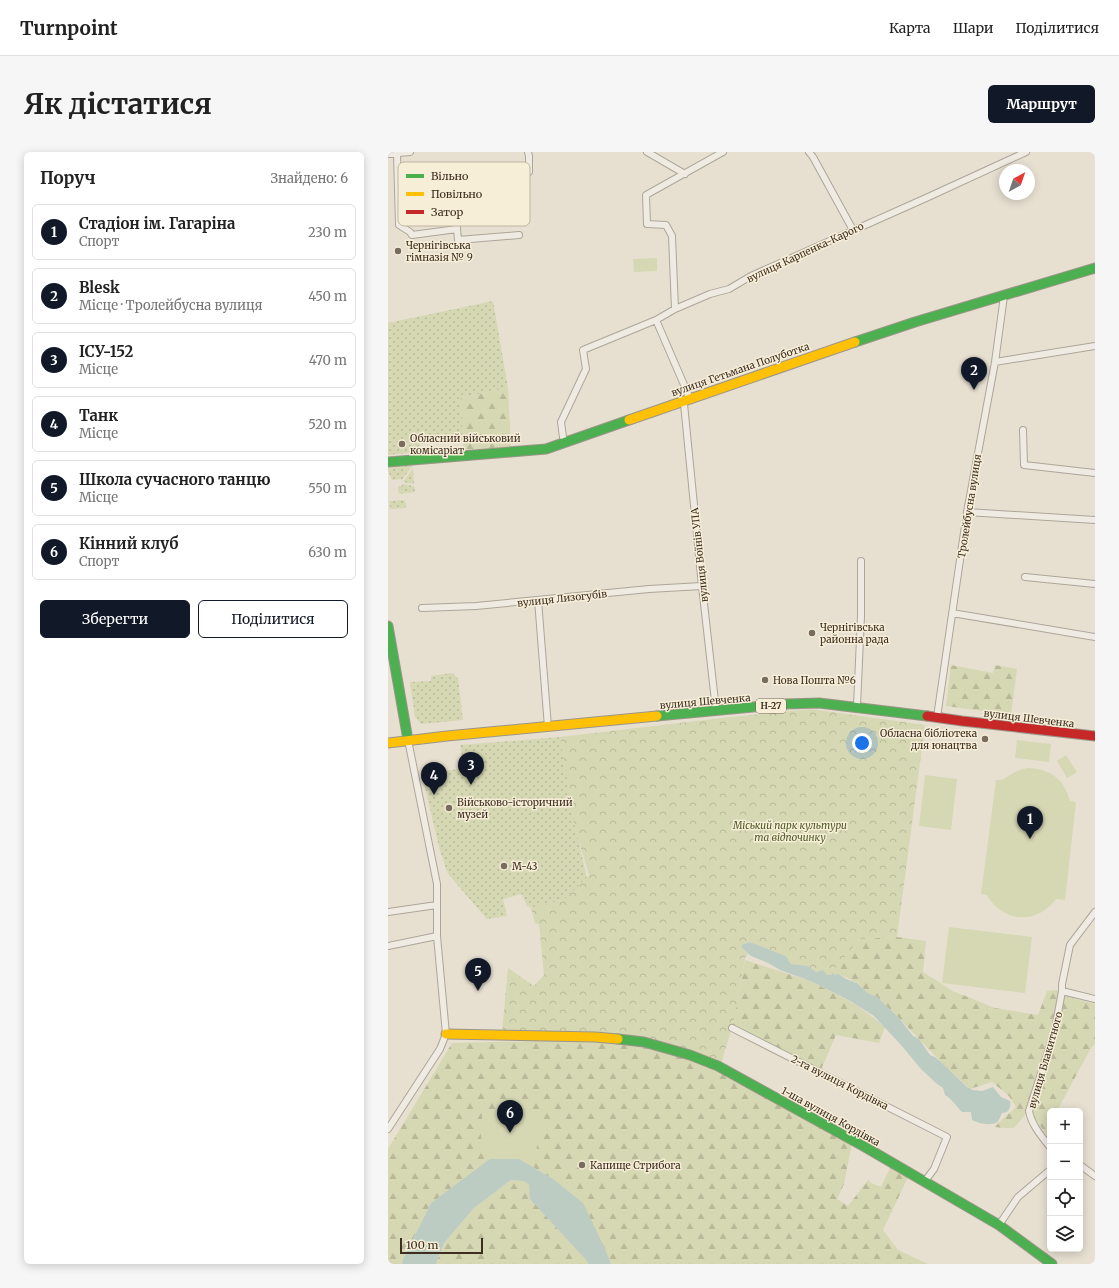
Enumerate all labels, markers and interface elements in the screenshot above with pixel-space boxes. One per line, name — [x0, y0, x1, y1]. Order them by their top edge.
text: Turnpoint — [20, 16, 118, 40]
text: Карта — [889, 19, 931, 37]
text: Шари — [953, 19, 994, 37]
text: Поділитися — [1016, 19, 1099, 37]
button: Маршрут — [988, 85, 1095, 123]
text: Як дістатися — [24, 86, 212, 122]
legend — [398, 162, 530, 226]
north arrow — [999, 164, 1035, 200]
text: Поруч — [40, 167, 96, 189]
text: Вільно — [431, 169, 469, 183]
text: Знайдено: 6 — [271, 170, 348, 187]
text: Повільно — [431, 187, 483, 201]
text: Затор — [431, 205, 463, 219]
text: Стадіон ім. Гагаріна — [79, 214, 235, 233]
street label: вулиця Карпенка-Карого — [744, 219, 866, 285]
text: 1 — [51, 224, 57, 241]
text: 230 m — [308, 224, 347, 241]
text: Спорт — [79, 233, 119, 250]
place label: Чернігівська гімназія № 9 — [406, 239, 473, 264]
marker: Чернігівська гімназія № 9 — [393, 246, 403, 256]
text: Blesk — [79, 278, 120, 297]
text: 2 — [50, 288, 58, 305]
text: 450 m — [308, 288, 347, 305]
text: Місце · Тролейбусна вулиця — [79, 297, 263, 314]
street label: вулиця Гетьмана Полуботка — [669, 339, 812, 399]
text: ІСУ-152 — [79, 342, 133, 361]
text: 3 — [50, 352, 58, 369]
text: 470 m — [309, 352, 347, 369]
pin: 2 — [961, 357, 987, 390]
text: Місце — [79, 361, 118, 378]
text: Танк — [79, 406, 118, 425]
text: 4 — [50, 416, 58, 433]
text: 520 m — [308, 416, 347, 433]
text: Місце — [79, 425, 118, 442]
place label: Обласний військовий комісаріат — [410, 432, 521, 457]
marker: Обласний військовий комісаріат — [397, 439, 407, 449]
street label: Тролейбусна вулиця — [955, 453, 984, 559]
text: Школа сучасного танцю — [79, 470, 270, 489]
text: 5 — [50, 480, 58, 497]
text: 550 m — [308, 480, 347, 497]
text: Місце — [79, 489, 118, 506]
street label: вулиця Воїнів УПА — [688, 506, 711, 603]
text: Кінний клуб — [79, 534, 178, 553]
text: 6 — [50, 544, 58, 561]
text: 630 m — [308, 544, 347, 561]
text: Спорт — [79, 553, 119, 570]
street label: вулиця Лизогубів — [516, 587, 608, 610]
button: Зберегти — [40, 600, 190, 638]
button: Поділитися — [198, 600, 348, 638]
place label: Чернігівська районна рада — [820, 621, 890, 646]
marker: Чернігівська районна рада — [807, 628, 817, 638]
place label: Нова Пошта №6 — [773, 674, 856, 687]
marker: Нова Пошта №6 — [760, 675, 770, 685]
street label: вулиця Шевченка — [659, 691, 752, 712]
road number: Н-27 — [756, 699, 786, 713]
street label: вулиця Шевченка — [983, 706, 1076, 731]
place label: Обласна бібліотека для юнацтва — [880, 727, 978, 752]
your location — [852, 733, 872, 753]
marker: Обласна бібліотека для юнацтва — [980, 734, 990, 744]
pin: 3 — [458, 752, 484, 785]
pin: 4 — [421, 762, 447, 795]
place label: Військово-історичний музей — [457, 796, 573, 821]
marker: Військово-історичний музей — [444, 803, 454, 813]
pin: 1 — [1017, 806, 1043, 839]
park label: Міський парк культури та відпочинку — [732, 819, 847, 844]
place label: М-43 — [512, 860, 538, 873]
marker: М-43 — [499, 861, 509, 871]
pin: 5 — [465, 958, 491, 991]
street label: вулиця Блакитного — [1025, 1010, 1066, 1110]
street label: 2-га вулиця Кордівка — [789, 1052, 891, 1113]
street label: 1-ша вулиця Кордівка — [779, 1084, 883, 1149]
pin: 6 — [497, 1100, 523, 1133]
map controls — [1047, 1108, 1083, 1252]
button: + — [1047, 1108, 1083, 1144]
button: − — [1047, 1144, 1083, 1180]
place label: Капище Стрибога — [590, 1159, 681, 1172]
marker: Капище Стрибога — [577, 1160, 587, 1170]
button: locate — [1047, 1180, 1083, 1216]
button: layers — [1047, 1216, 1083, 1252]
scale bar — [400, 1236, 483, 1255]
text: 100 m — [406, 1238, 438, 1252]

